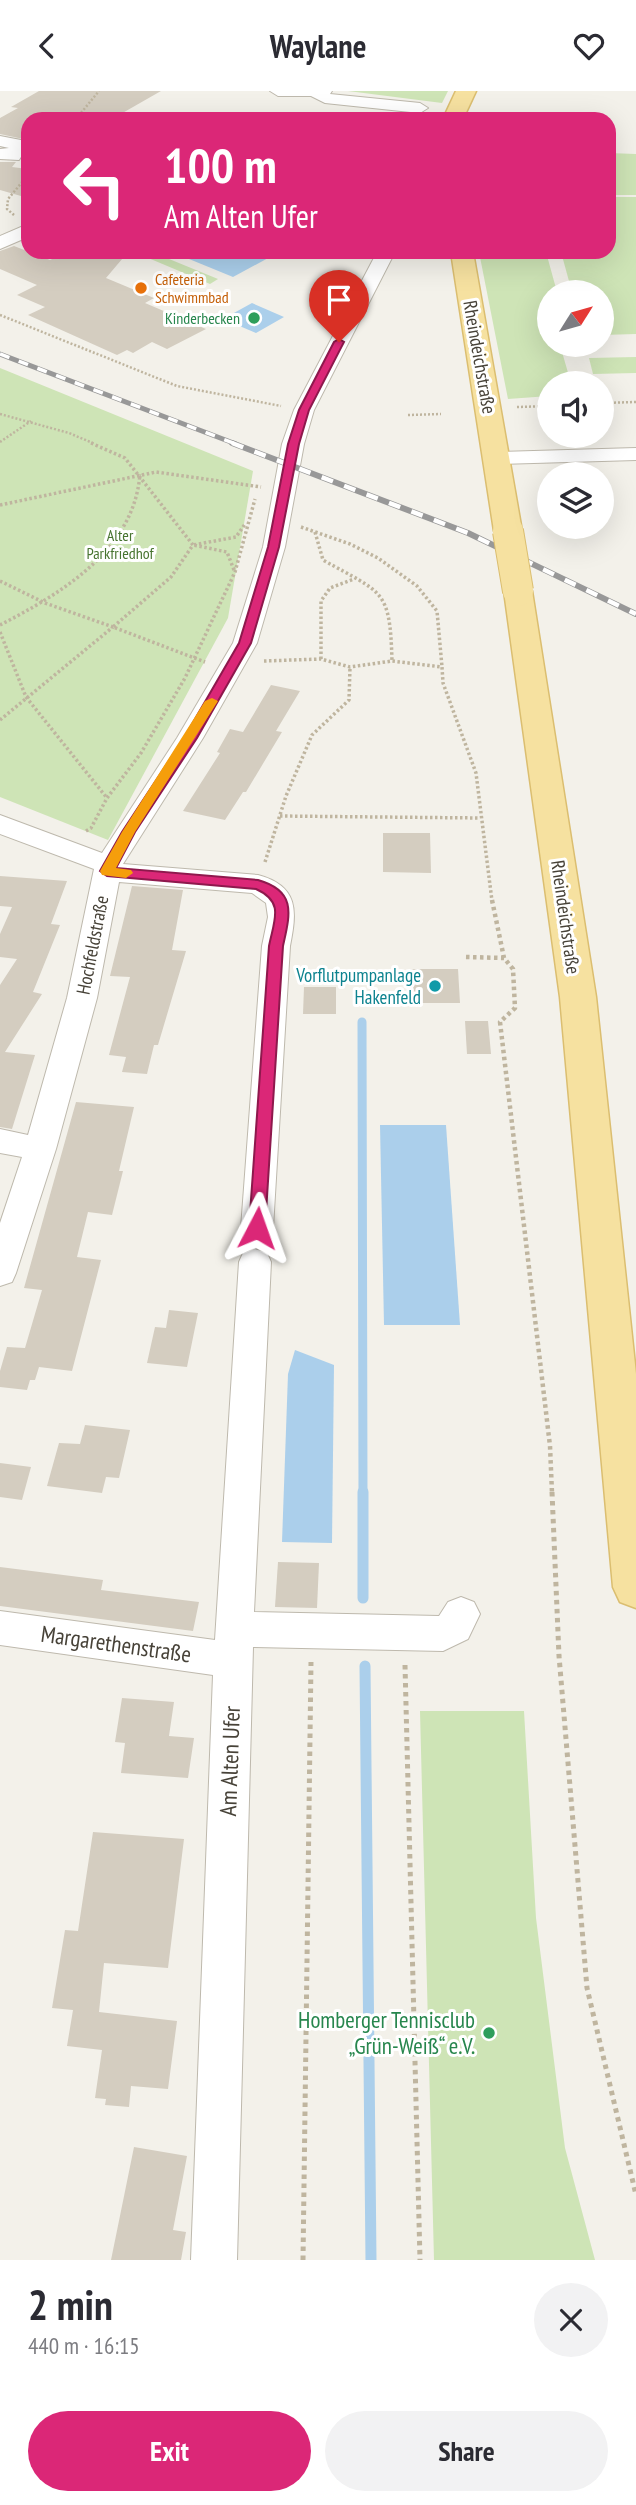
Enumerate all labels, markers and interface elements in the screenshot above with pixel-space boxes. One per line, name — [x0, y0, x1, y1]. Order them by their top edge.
text: Waylane — [270, 25, 366, 67]
icon: back — [28, 27, 66, 65]
icon: heart — [570, 27, 608, 65]
text: 100 m — [164, 133, 277, 197]
icon: left — [49, 140, 140, 231]
text: Am Alten Ufer — [164, 195, 318, 237]
place label: Cafeteria Schwimmbad — [155, 269, 229, 307]
pin — [309, 270, 369, 342]
marker: Cafeteria Schwimmbad — [133, 280, 149, 296]
north arrow — [537, 280, 614, 357]
map controls — [537, 280, 614, 539]
icon: arrive — [320, 281, 358, 319]
street label: Rheindeichstraße — [458, 298, 502, 416]
place label: Kinderbecken — [165, 308, 240, 328]
marker: Kinderbecken — [246, 310, 262, 326]
button: sound — [537, 371, 614, 448]
button: layers — [537, 462, 614, 539]
park label: Alter Parkfriedhof — [86, 525, 154, 563]
street label: Rheindeichstraße — [546, 859, 586, 976]
street label: Hochfeldstraße — [71, 893, 113, 997]
place label: Vorflutpumpanlage Hakenfeld — [295, 963, 421, 1009]
marker: Vorflutpumpanlage Hakenfeld — [427, 978, 443, 994]
position arrow — [220, 1191, 294, 1265]
street label: Margarethenstraße — [39, 1619, 193, 1668]
street label: Am Alten Ufer — [213, 1705, 246, 1817]
place label: Homberger Tennisclub „Grün-Weiß“ e.V. — [298, 2005, 475, 2060]
marker: Homberger Tennisclub „Grün-Weiß“ e.V. — [481, 2025, 497, 2041]
text: 2 min — [28, 2277, 113, 2332]
button: close — [534, 2283, 608, 2357]
text: 440 m · 16:15 — [28, 2331, 140, 2360]
button: Exit — [28, 2411, 311, 2491]
button: Share — [325, 2411, 608, 2491]

